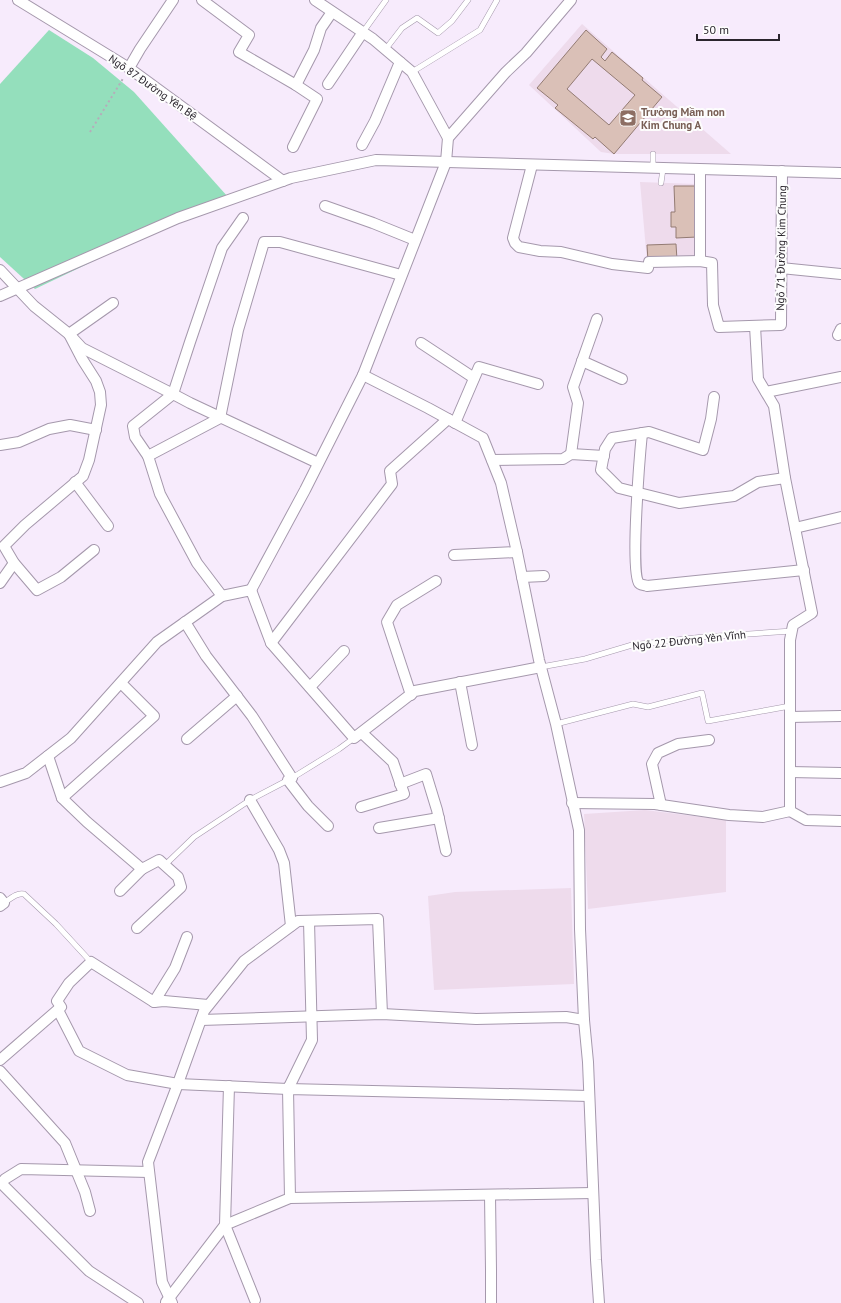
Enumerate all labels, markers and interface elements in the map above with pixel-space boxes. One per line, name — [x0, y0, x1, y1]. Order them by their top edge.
scale bar — [697, 16, 779, 42]
text: 50 m — [703, 22, 729, 37]
street label: Ngõ 87 Đường Yên Bệ — [106, 51, 200, 123]
place label: Trường Mầm non Kim Chung A — [641, 105, 725, 132]
school or university icon: Trường Mầm non Kim Chung A — [618, 108, 638, 128]
street label: Ngõ 71 Đường Kim Chung — [773, 185, 789, 311]
street label: Ngõ 22 Đường Yên Vĩnh — [631, 627, 747, 653]

